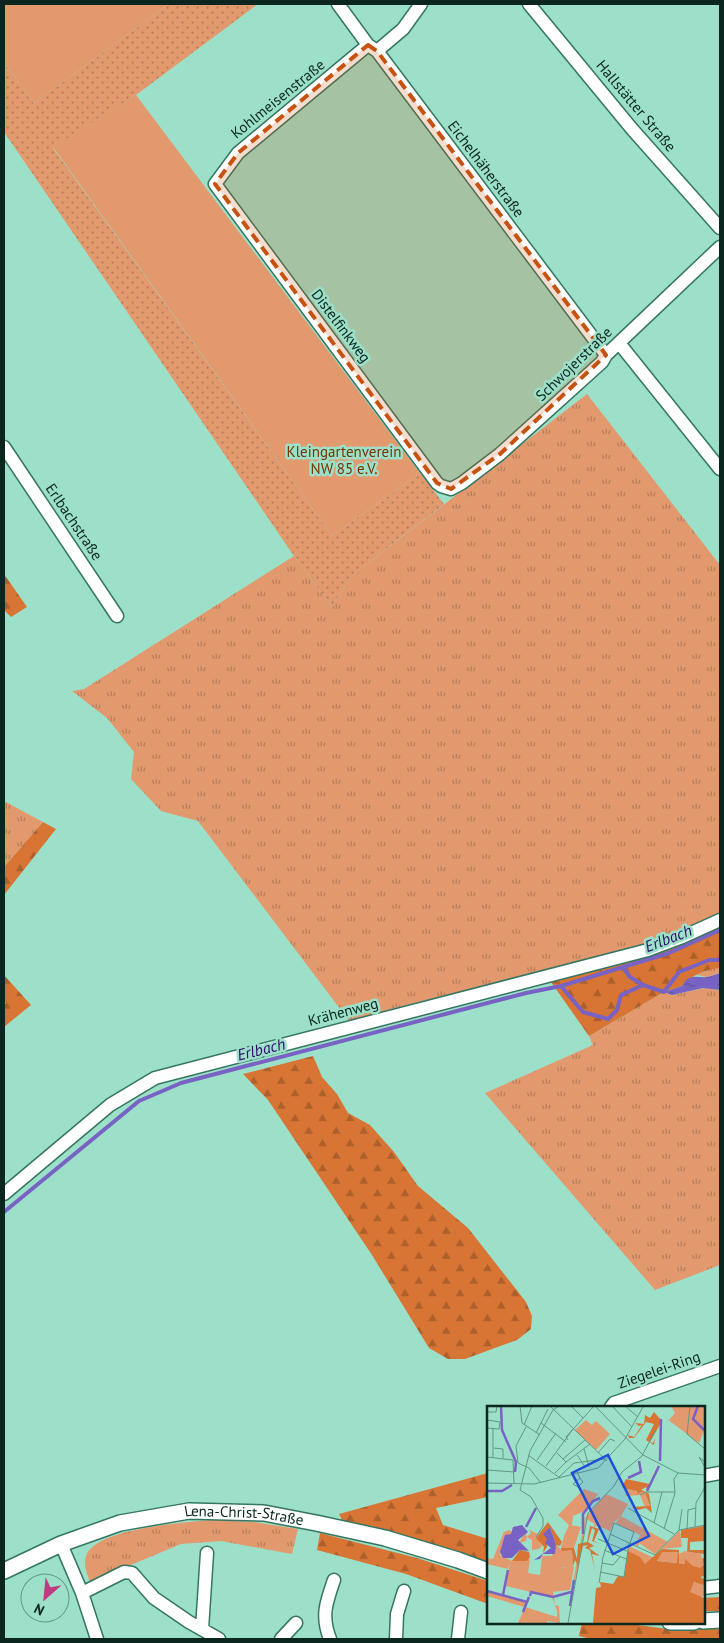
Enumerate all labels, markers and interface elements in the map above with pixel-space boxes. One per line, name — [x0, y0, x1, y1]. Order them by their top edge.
street label: Kohlmeisenstraße — [227, 55, 329, 142]
street label: Hallstätter Straße — [592, 56, 680, 155]
street label: Eichelhäherstraße — [444, 117, 529, 221]
street label: Distelfinkweg — [308, 285, 375, 366]
street label: Schwojerstraße — [531, 322, 616, 405]
park label: Kleingartenverein NW 85 e.V. — [287, 442, 401, 478]
street label: Erlbachstraße — [42, 480, 107, 564]
water label: Erlbach — [642, 920, 694, 956]
street label: Krähenweg — [306, 993, 380, 1030]
water label: Erlbach — [235, 1033, 287, 1065]
street label: Ziegelei-Ring — [615, 1347, 703, 1393]
inset map — [487, 1406, 704, 1623]
street label: Lena-Christ-Straße — [183, 1501, 305, 1529]
north arrow — [20, 1573, 70, 1623]
text: N — [31, 1599, 47, 1620]

